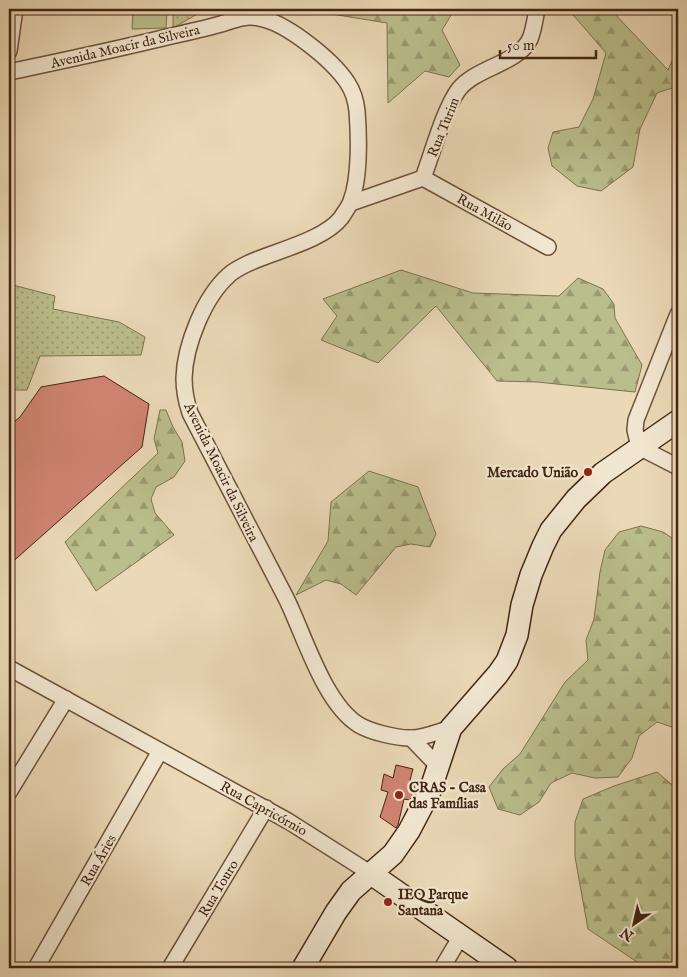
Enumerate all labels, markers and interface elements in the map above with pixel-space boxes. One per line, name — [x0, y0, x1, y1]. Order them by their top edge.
street label: Avenida Moacir da Silveira — [48, 21, 203, 73]
scale bar — [500, 28, 596, 60]
text: 50 m — [507, 36, 535, 55]
street label: Rua Turim — [424, 95, 464, 160]
street label: Rua Milão — [453, 190, 516, 236]
street label: Avenida Moacir da Silveira — [179, 399, 263, 546]
place label: Mercado União — [487, 464, 578, 482]
marker: Mercado União — [582, 466, 594, 478]
street label: Rua Capricórnio — [217, 778, 311, 840]
place label: CRAS - Casa das Famílias — [409, 779, 487, 813]
marker: CRAS - Casa das Famílias — [393, 789, 405, 801]
street label: Rua Áries — [76, 831, 121, 890]
street label: Rua Touro — [195, 856, 243, 920]
place label: IEQ Parque Santana — [398, 886, 469, 920]
marker: IEQ Parque Santana — [382, 896, 394, 908]
north arrow — [610, 900, 660, 950]
text: N — [617, 923, 638, 945]

